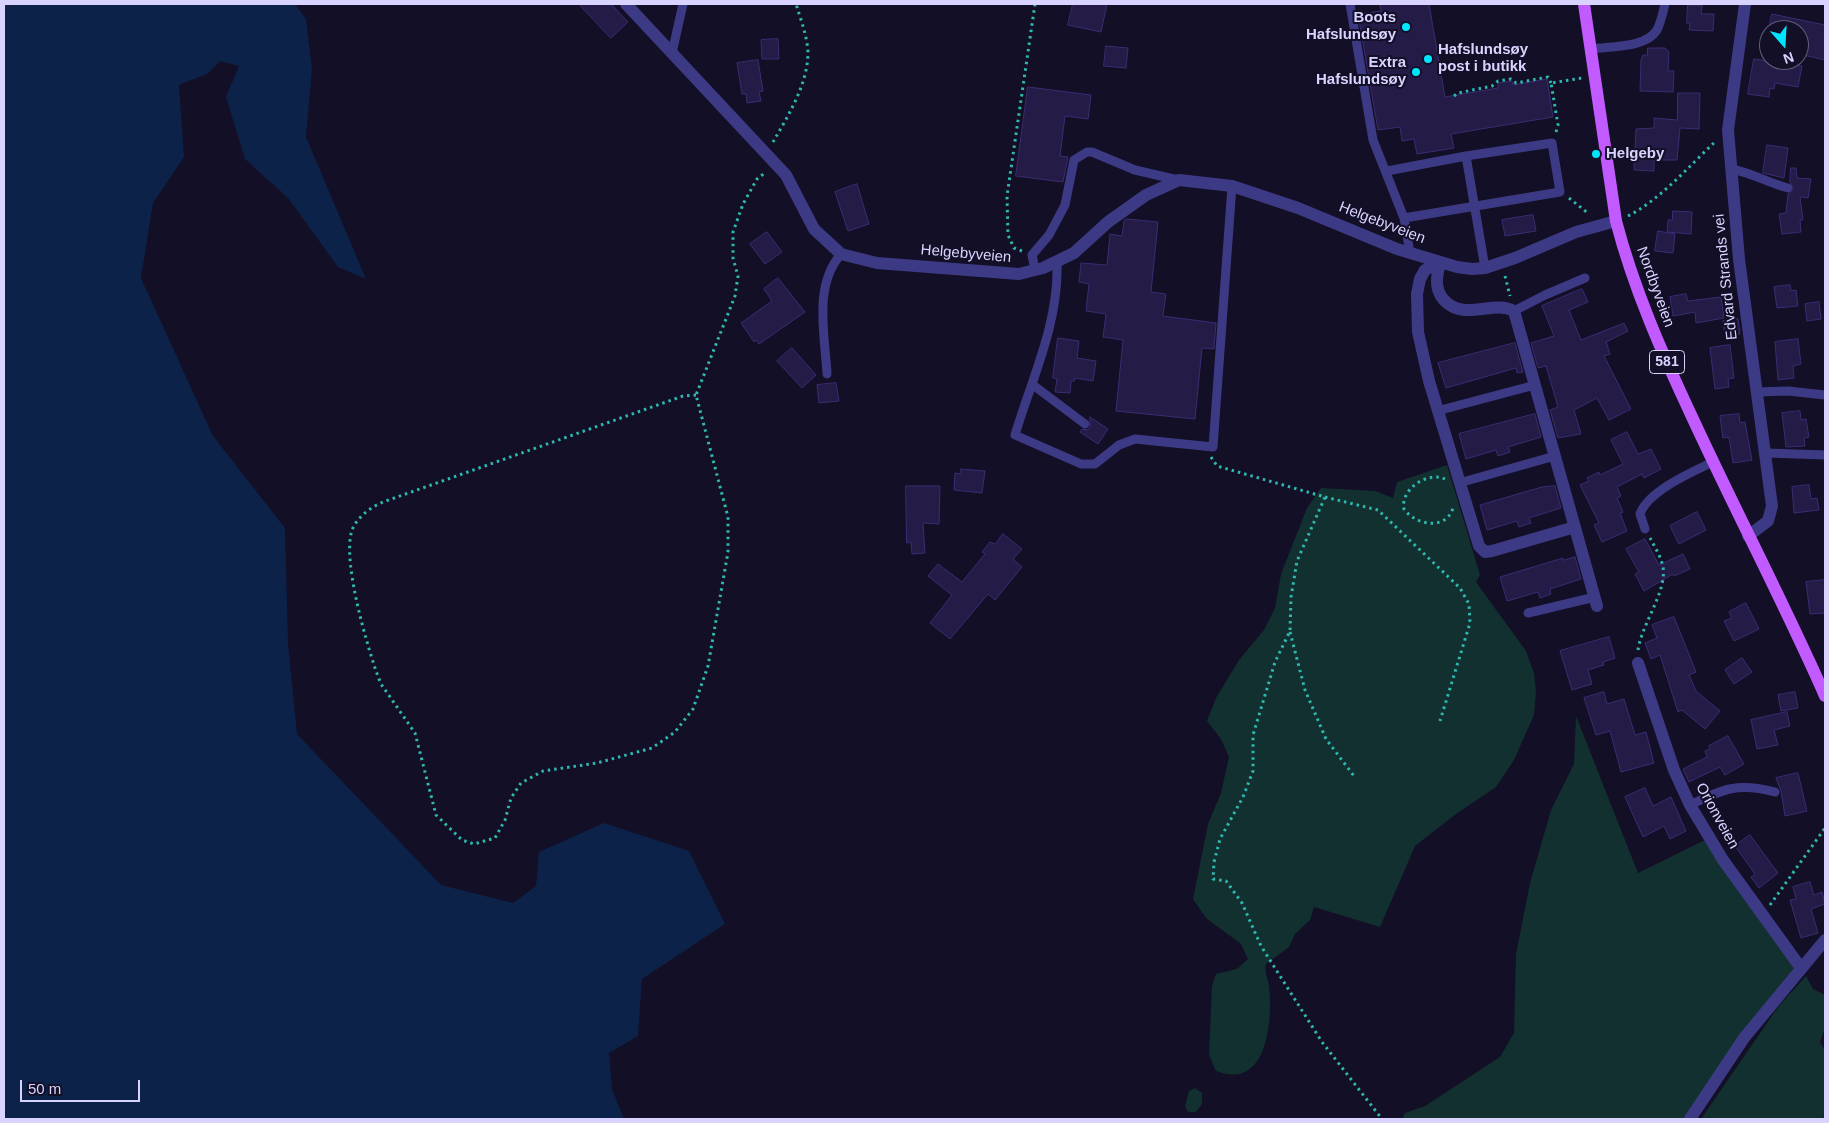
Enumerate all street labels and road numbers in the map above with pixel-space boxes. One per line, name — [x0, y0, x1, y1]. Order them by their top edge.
street label: Helgebyveien — [1336, 198, 1428, 248]
street label: Edvard Strands vei — [1710, 213, 1742, 341]
street label: Helgebyveien — [920, 241, 1012, 267]
street label: Nordbyveien — [1632, 244, 1678, 330]
road number: 581 — [1650, 351, 1684, 374]
street label: Orionveien — [1692, 780, 1742, 852]

